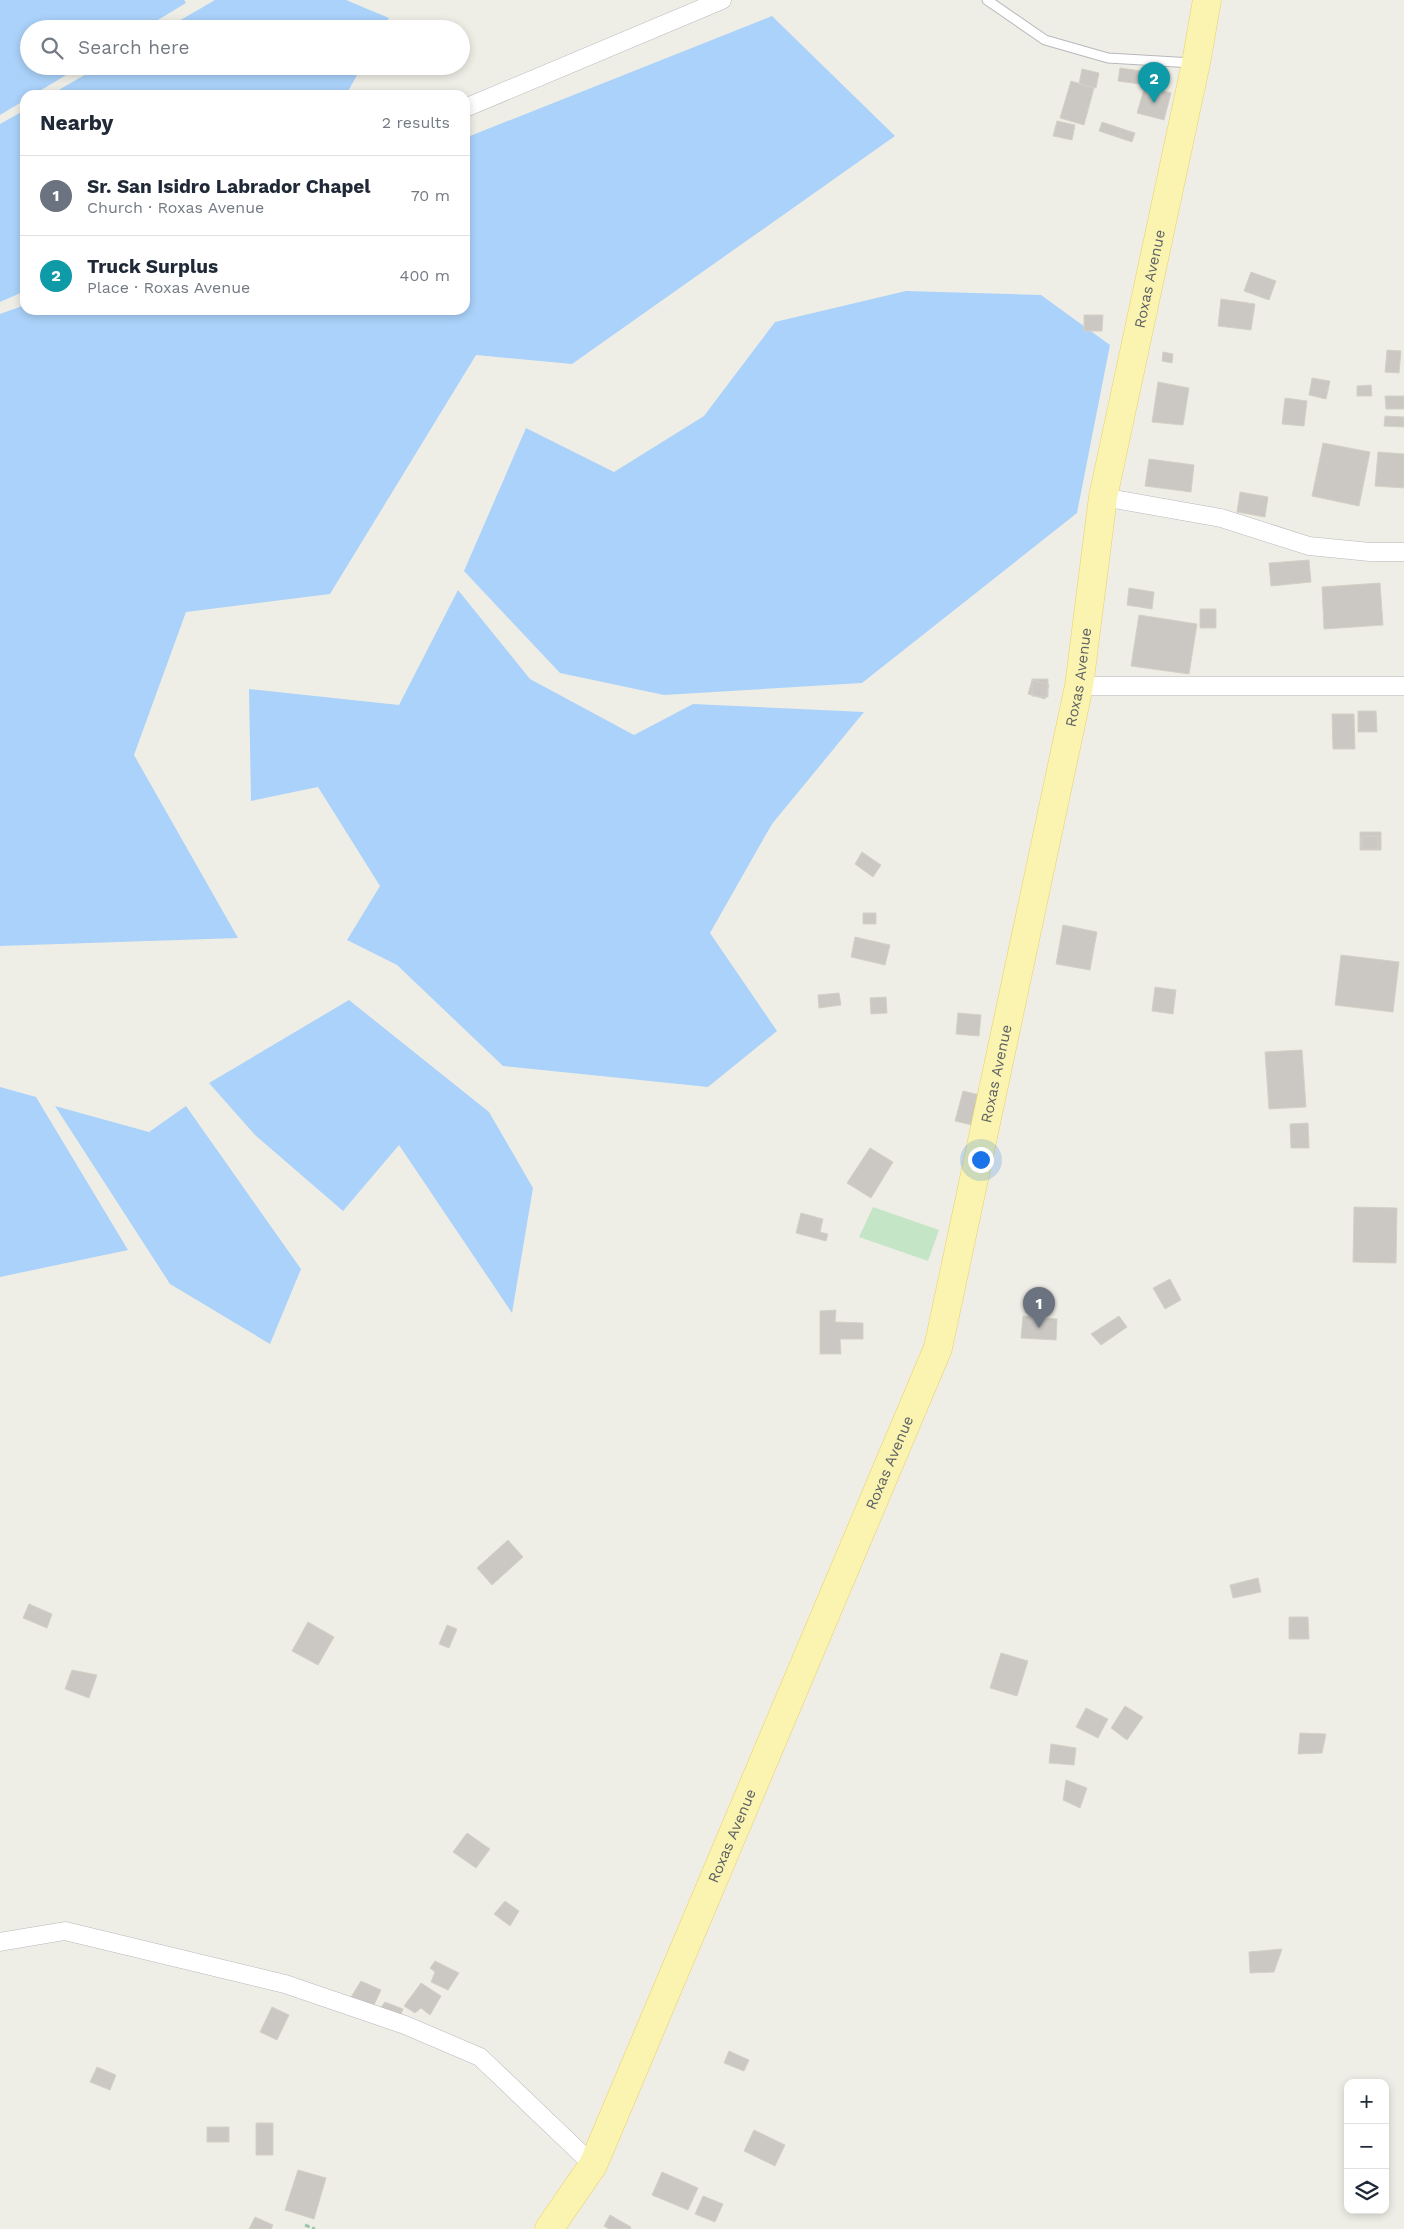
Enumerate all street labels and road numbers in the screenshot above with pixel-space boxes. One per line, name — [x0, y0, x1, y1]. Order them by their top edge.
street label: Roxas Avenue — [1130, 228, 1169, 330]
street label: Roxas Avenue — [1062, 627, 1095, 728]
street label: Roxas Avenue — [977, 1023, 1016, 1125]
street label: Roxas Avenue — [862, 1413, 917, 1512]
street label: Roxas Avenue — [704, 1786, 760, 1886]

